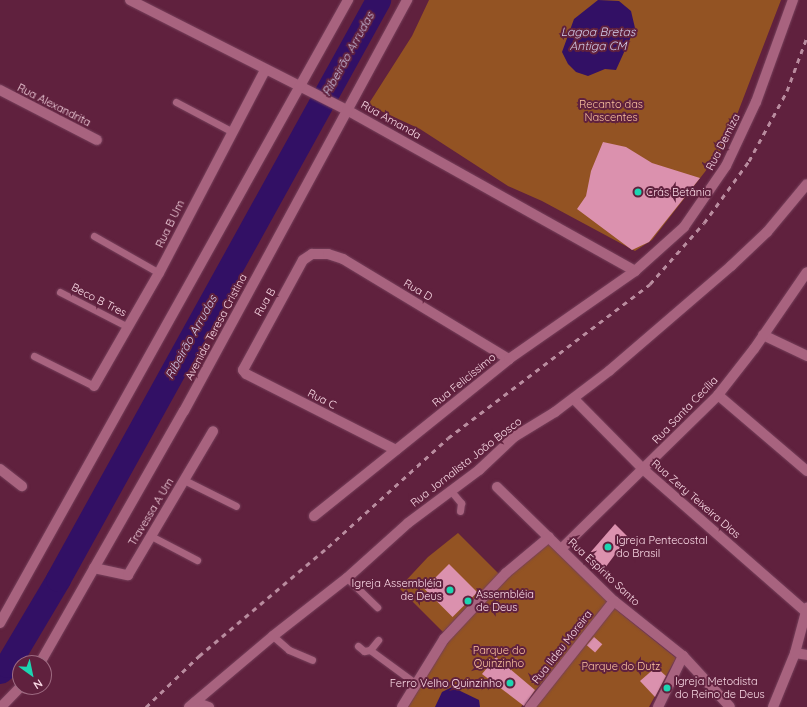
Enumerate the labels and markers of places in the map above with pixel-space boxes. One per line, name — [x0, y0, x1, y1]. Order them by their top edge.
place label: Crás Betânia — [646, 185, 711, 199]
marker: Crás Betânia — [633, 187, 643, 197]
place label: Igreja Pentecostal do Brasil — [616, 534, 708, 560]
marker: Igreja Pentecostal do Brasil — [603, 542, 613, 552]
place label: Igreja Assembléia de Deus — [352, 577, 442, 603]
marker: Igreja Assembléia de Deus — [445, 585, 455, 595]
place label: Assembléia de Deus — [476, 588, 534, 614]
marker: Assembléia de Deus — [463, 596, 473, 606]
place label: Igreja Metodista do Reino de Deus — [675, 675, 765, 701]
place label: Ferro Velho Quinzinho — [390, 676, 502, 690]
marker: Ferro Velho Quinzinho — [505, 678, 515, 688]
marker: Igreja Metodista do Reino de Deus — [662, 683, 672, 693]

